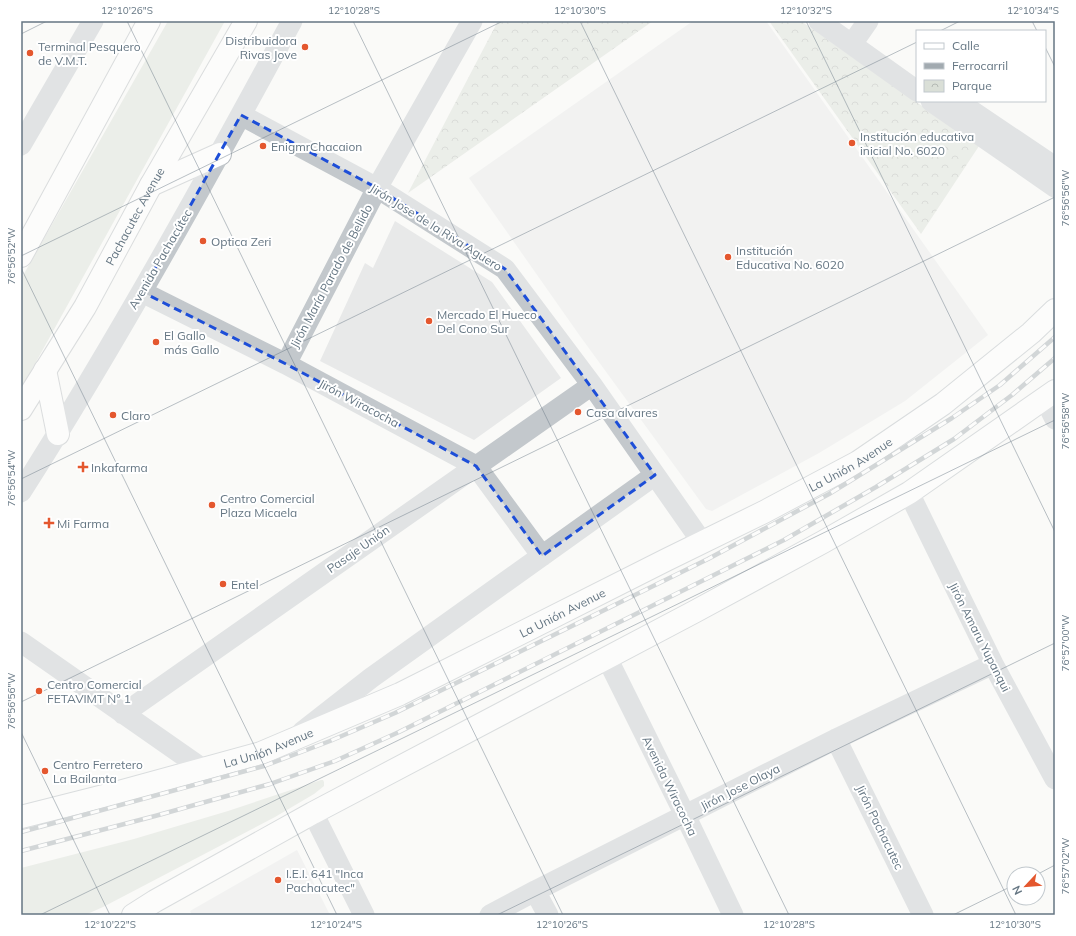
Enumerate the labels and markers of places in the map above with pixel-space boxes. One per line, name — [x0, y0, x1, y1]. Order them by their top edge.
place label: Distribuidora Rivas Jove — [225, 33, 297, 62]
place label: Terminal Pesquero de V.M.T. — [38, 39, 141, 68]
marker: Distribuidora Rivas Jove — [300, 42, 310, 52]
marker: Terminal Pesquero de V.M.T. — [25, 48, 35, 58]
place label: Institución educativa inicial No. 6020 — [860, 129, 974, 158]
marker: Institución educativa inicial No. 6020 — [847, 138, 857, 148]
place label: EnigmrChacaion — [271, 139, 362, 154]
marker: EnigmrChacaion — [258, 141, 268, 151]
place label: Optica Zeri — [211, 234, 272, 249]
marker: Optica Zeri — [198, 236, 208, 246]
place label: Institución Educativa No. 6020 — [736, 243, 844, 272]
marker: Institución Educativa No. 6020 — [723, 252, 733, 262]
place label: Mercado El Hueco Del Cono Sur — [437, 307, 537, 336]
marker: Mercado El Hueco Del Cono Sur — [424, 316, 434, 326]
place label: El Gallo más Gallo — [164, 328, 220, 357]
marker: El Gallo más Gallo — [151, 337, 161, 347]
place label: Casa alvares — [586, 405, 658, 420]
marker: Casa alvares — [573, 407, 583, 417]
place label: Claro — [121, 408, 151, 423]
marker: Claro — [108, 410, 118, 420]
place label: Inkafarma — [91, 460, 148, 475]
marker: Inkafarma — [78, 462, 88, 472]
place label: Centro Comercial Plaza Micaela — [220, 491, 315, 520]
marker: Centro Comercial Plaza Micaela — [207, 500, 217, 510]
place label: Mi Farma — [57, 516, 109, 531]
marker: Mi Farma — [44, 518, 54, 528]
place label: Entel — [231, 577, 259, 592]
marker: Entel — [218, 579, 228, 589]
place label: Centro Comercial FETAVIMT N° 1 — [47, 677, 142, 706]
marker: Centro Comercial FETAVIMT N° 1 — [34, 686, 44, 696]
place label: Centro Ferretero La Bailanta — [53, 757, 143, 786]
marker: Centro Ferretero La Bailanta — [40, 766, 50, 776]
place label: I.E.I. 641 "Inca Pachacutec" — [286, 866, 363, 895]
marker: I.E.I. 641 "Inca Pachacutec" — [273, 875, 283, 885]

